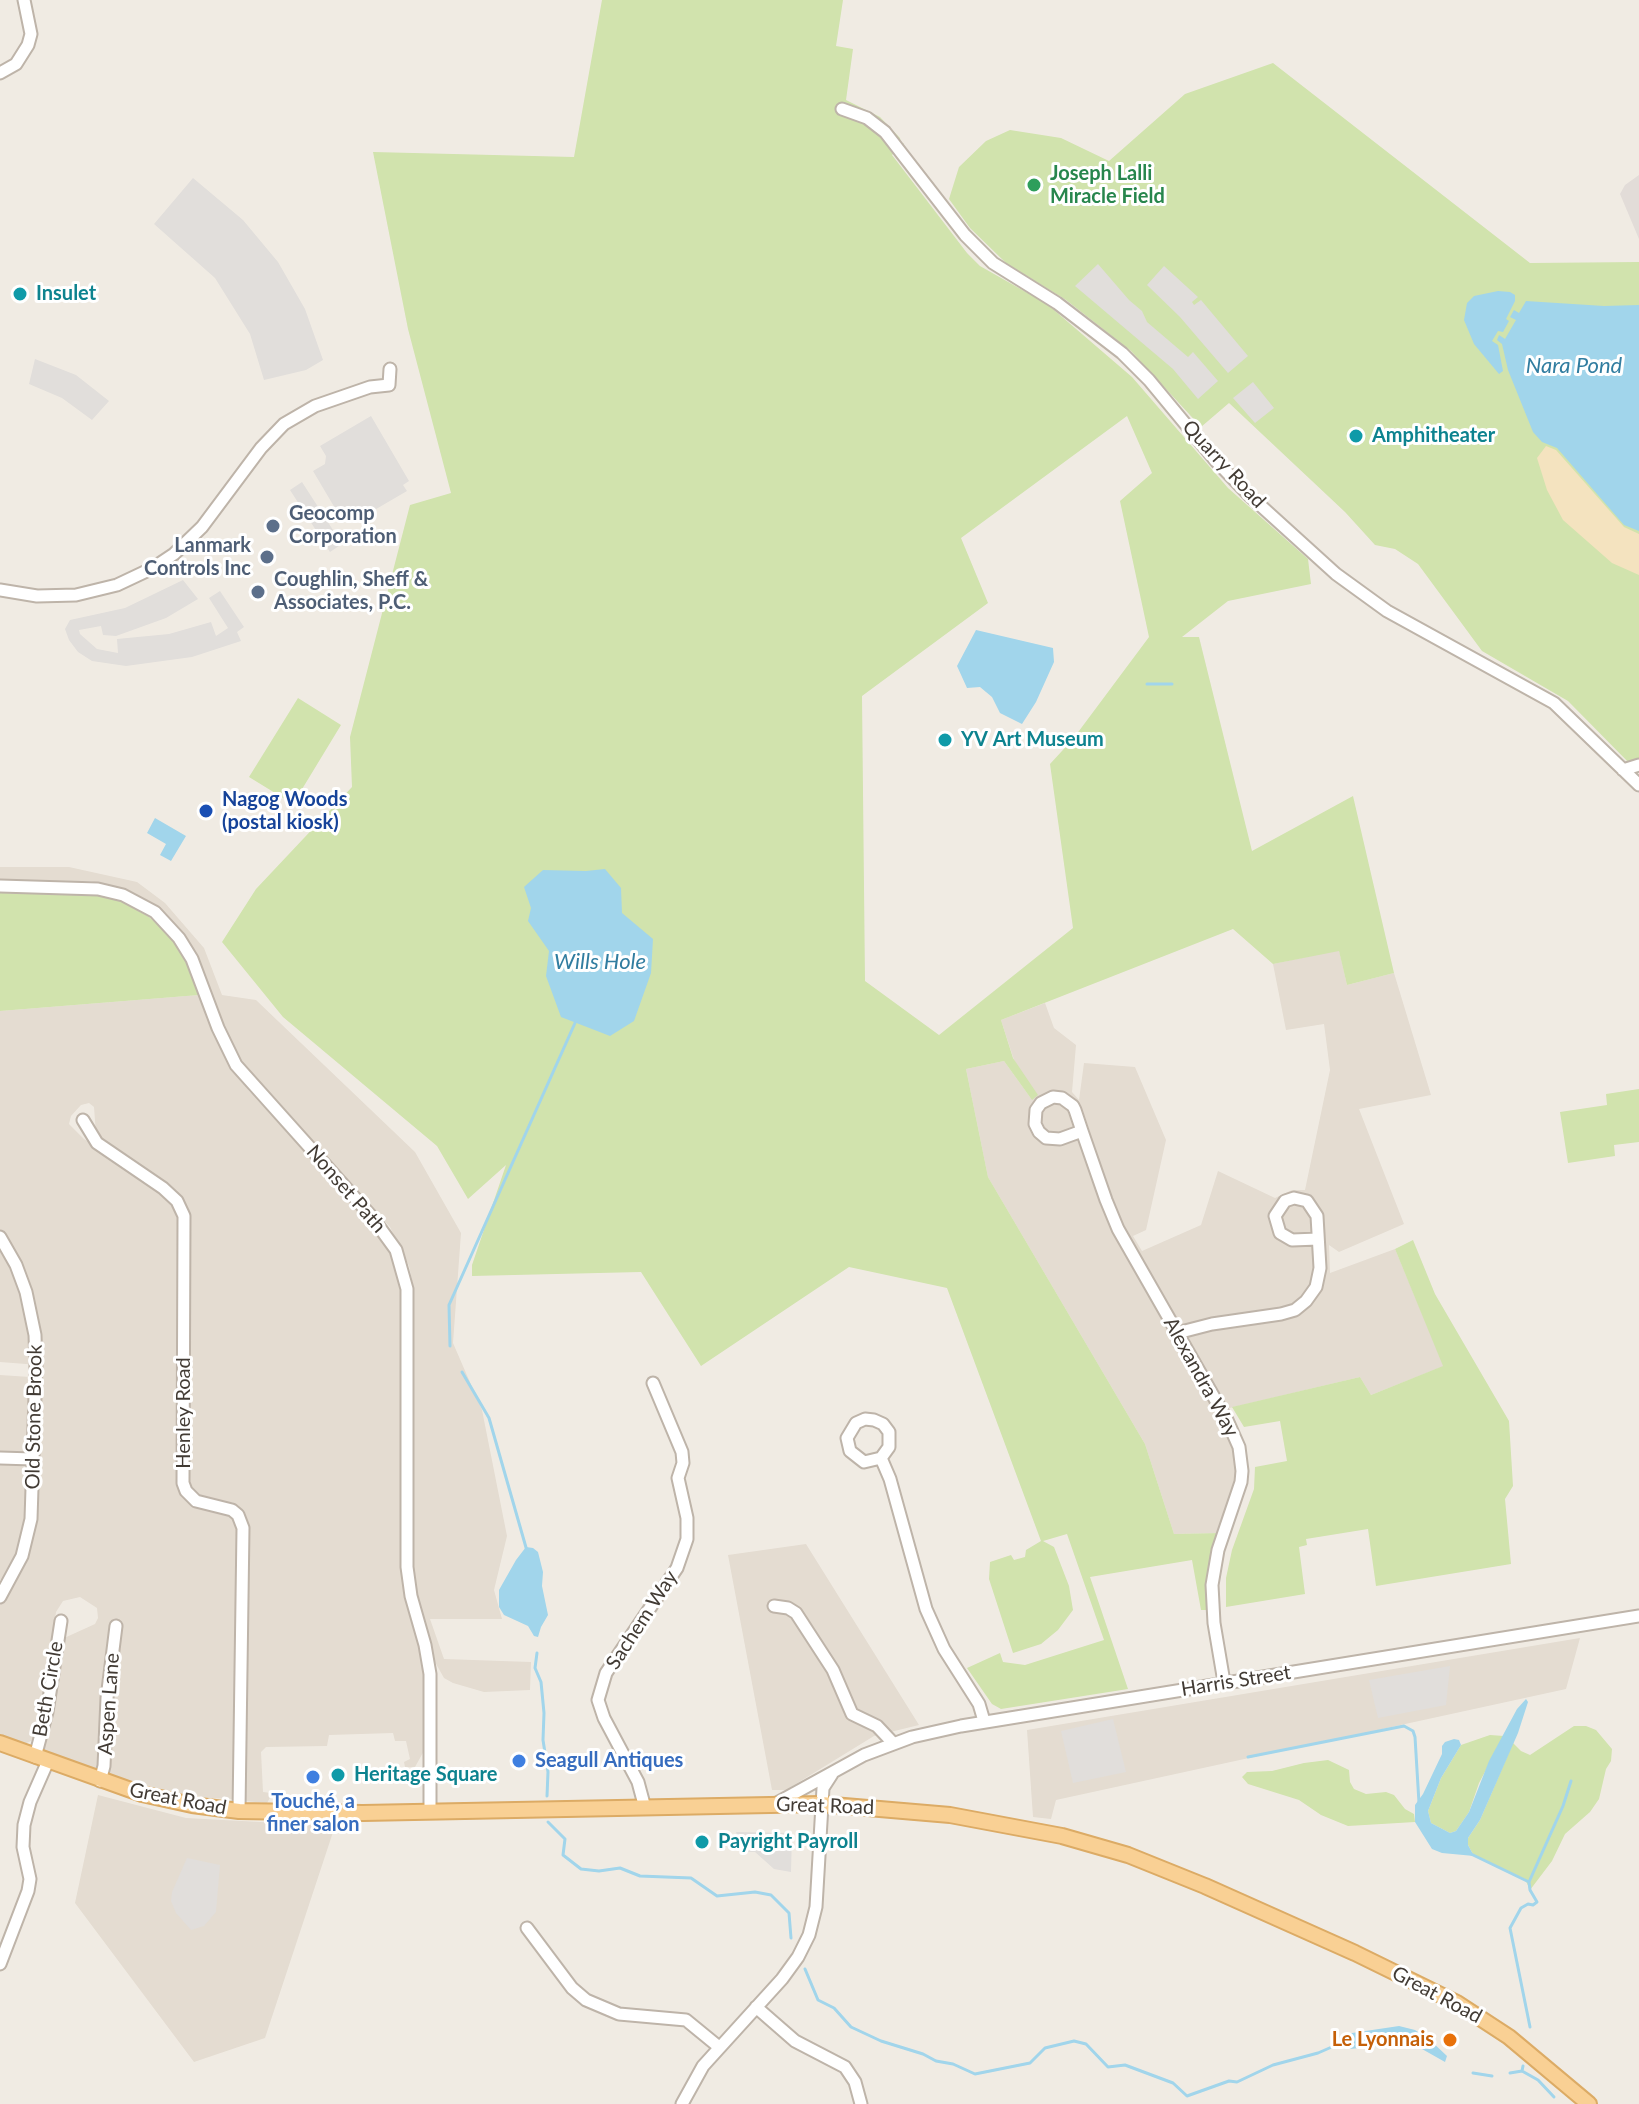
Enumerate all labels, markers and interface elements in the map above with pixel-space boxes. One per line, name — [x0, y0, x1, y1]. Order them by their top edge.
place label: Joseph Lalli Miracle Field — [1050, 162, 1165, 209]
marker: Joseph Lalli Miracle Field — [1025, 176, 1043, 194]
place label: Insulet — [36, 282, 96, 306]
marker: Insulet — [11, 285, 29, 303]
water label: Nara Pond — [1526, 353, 1622, 379]
street label: Quarry Road — [1177, 415, 1271, 513]
place label: Amphitheater — [1372, 424, 1495, 448]
marker: Amphitheater — [1347, 427, 1365, 445]
place label: Geocomp Corporation — [289, 502, 397, 549]
marker: Geocomp Corporation — [264, 517, 282, 535]
place label: Lanmark Controls Inc — [144, 534, 251, 581]
marker: Lanmark Controls Inc — [258, 548, 276, 566]
place label: Coughlin, Sheff & Associates, P.C. — [274, 568, 428, 615]
marker: Coughlin, Sheff & Associates, P.C. — [249, 583, 267, 601]
place label: YV Art Museum — [961, 728, 1104, 752]
marker: YV Art Museum — [936, 731, 954, 749]
place label: Nagog Woods (postal kiosk) — [222, 788, 347, 835]
marker: Nagog Woods (postal kiosk) — [197, 802, 215, 820]
water label: Wills Hole — [554, 949, 646, 975]
street label: Nonset Path — [301, 1140, 391, 1238]
street label: Alexandra Way — [1158, 1313, 1244, 1441]
street label: Old Stone Brook — [21, 1344, 47, 1490]
street label: Henley Road — [172, 1357, 196, 1469]
street label: Sachem Way — [601, 1566, 683, 1674]
street label: Beth Circle — [28, 1639, 68, 1739]
street label: Aspen Lane — [93, 1652, 125, 1756]
street label: Harris Street — [1179, 1660, 1293, 1702]
place label: Seagull Antiques — [535, 1749, 683, 1773]
marker: Seagull Antiques — [510, 1752, 528, 1770]
place label: Heritage Square — [354, 1763, 497, 1787]
marker: Heritage Square — [329, 1766, 347, 1784]
marker: Touché, a finer salon — [304, 1768, 322, 1786]
street label: Great Road — [127, 1778, 229, 1820]
place label: Touché, a finer salon — [267, 1790, 359, 1837]
street label: Great Road — [775, 1792, 875, 1820]
place label: Payright Payroll — [718, 1830, 858, 1854]
marker: Payright Payroll — [693, 1833, 711, 1851]
street label: Great Road — [1388, 1961, 1486, 2029]
place label: Le Lyonnais — [1332, 2028, 1434, 2052]
marker: Le Lyonnais — [1441, 2031, 1459, 2049]

